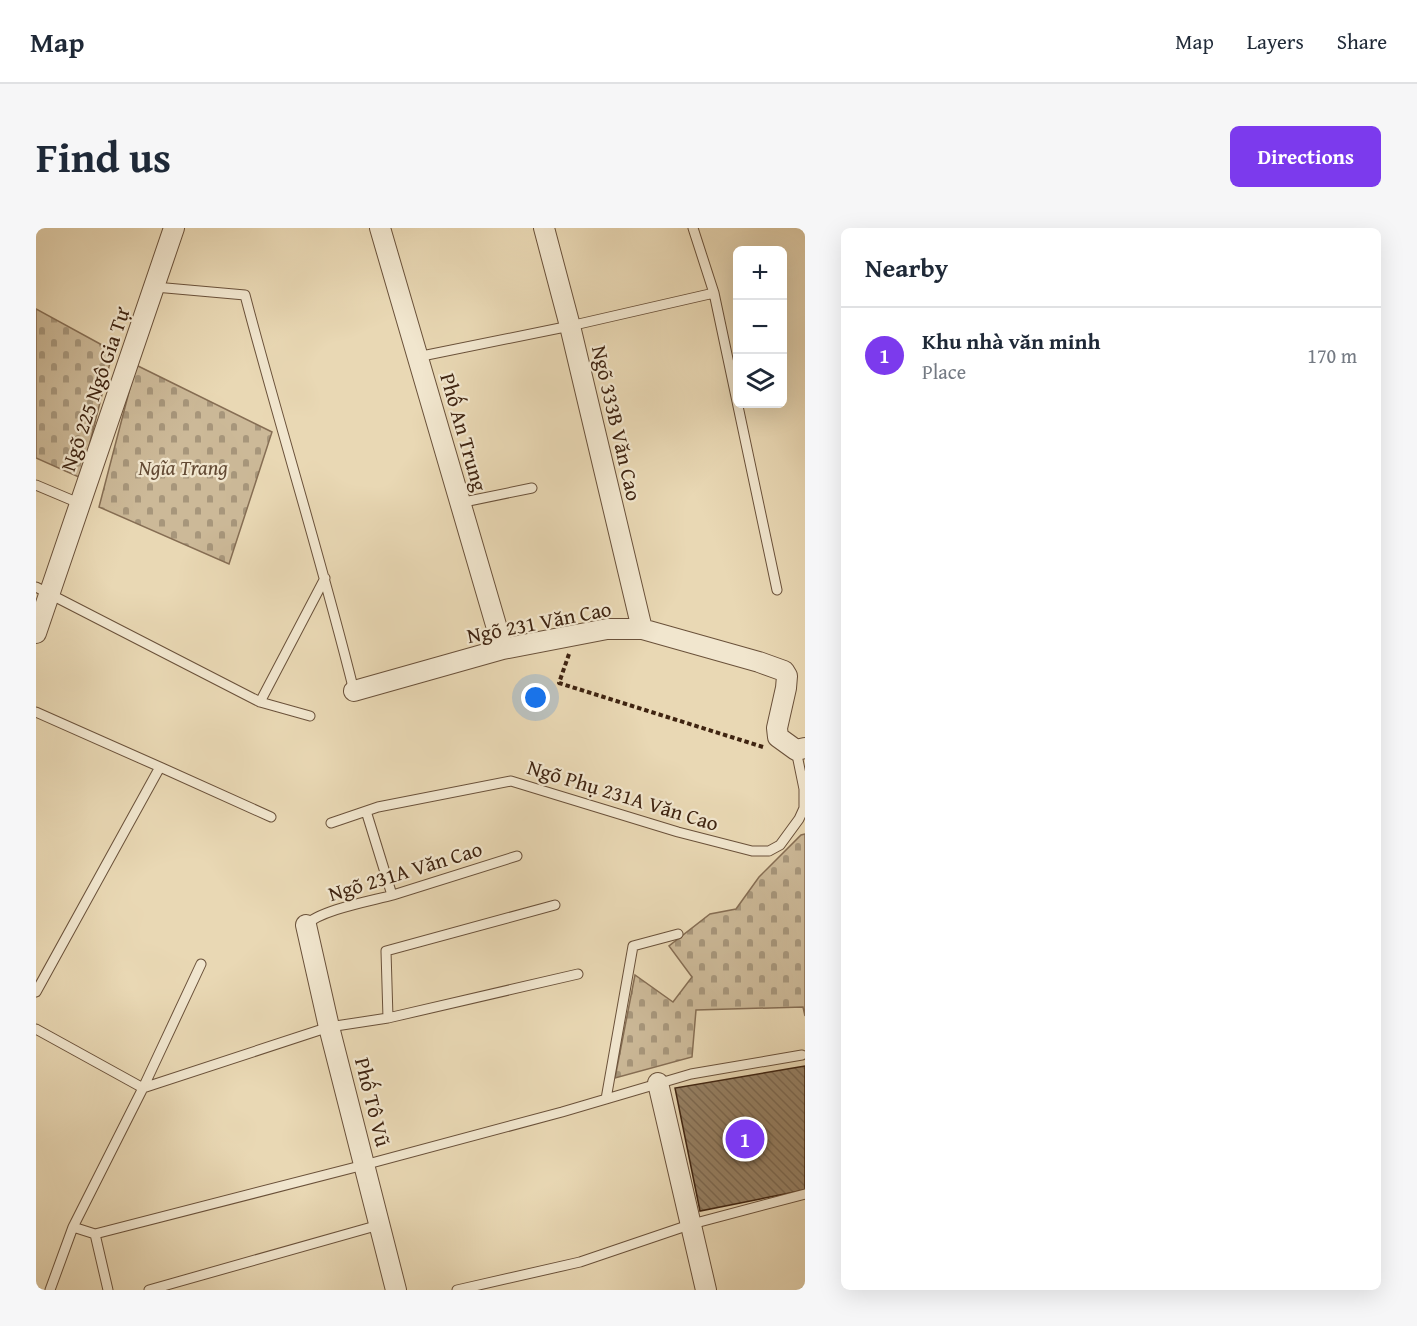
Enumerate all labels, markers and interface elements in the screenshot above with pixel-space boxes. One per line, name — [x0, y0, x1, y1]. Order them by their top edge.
text: Map — [30, 21, 84, 62]
text: Map — [1175, 26, 1214, 57]
text: Layers — [1247, 26, 1304, 57]
text: Share — [1337, 26, 1387, 57]
text: Find us — [36, 126, 171, 187]
button: Directions — [1230, 126, 1381, 187]
map controls — [733, 246, 787, 408]
button: + — [733, 246, 787, 300]
text: Nearby — [865, 248, 948, 287]
button: − — [733, 300, 787, 354]
street label: Ngõ 225 Ngô Gia Tự — [52, 302, 138, 475]
text: Khu nhà văn minh — [922, 325, 1101, 357]
text: 1 — [879, 341, 890, 370]
text: 170 m — [1307, 341, 1357, 370]
street label: Ngõ 333B Văn Cao — [584, 342, 650, 504]
button: layers — [733, 354, 787, 408]
text: Place — [922, 357, 966, 386]
street label: Phố An Trung — [432, 369, 496, 495]
park label: Ngĩa Trang — [137, 452, 228, 483]
street label: Ngõ 231 Văn Cao — [464, 593, 614, 651]
your location — [521, 683, 550, 712]
street label: Ngõ Phụ 231A Văn Cao — [524, 751, 722, 839]
street label: Ngõ 231A Văn Cao — [324, 833, 486, 909]
street label: Phố Tô Vũ — [347, 1054, 399, 1150]
pin: 1 — [726, 1116, 764, 1162]

